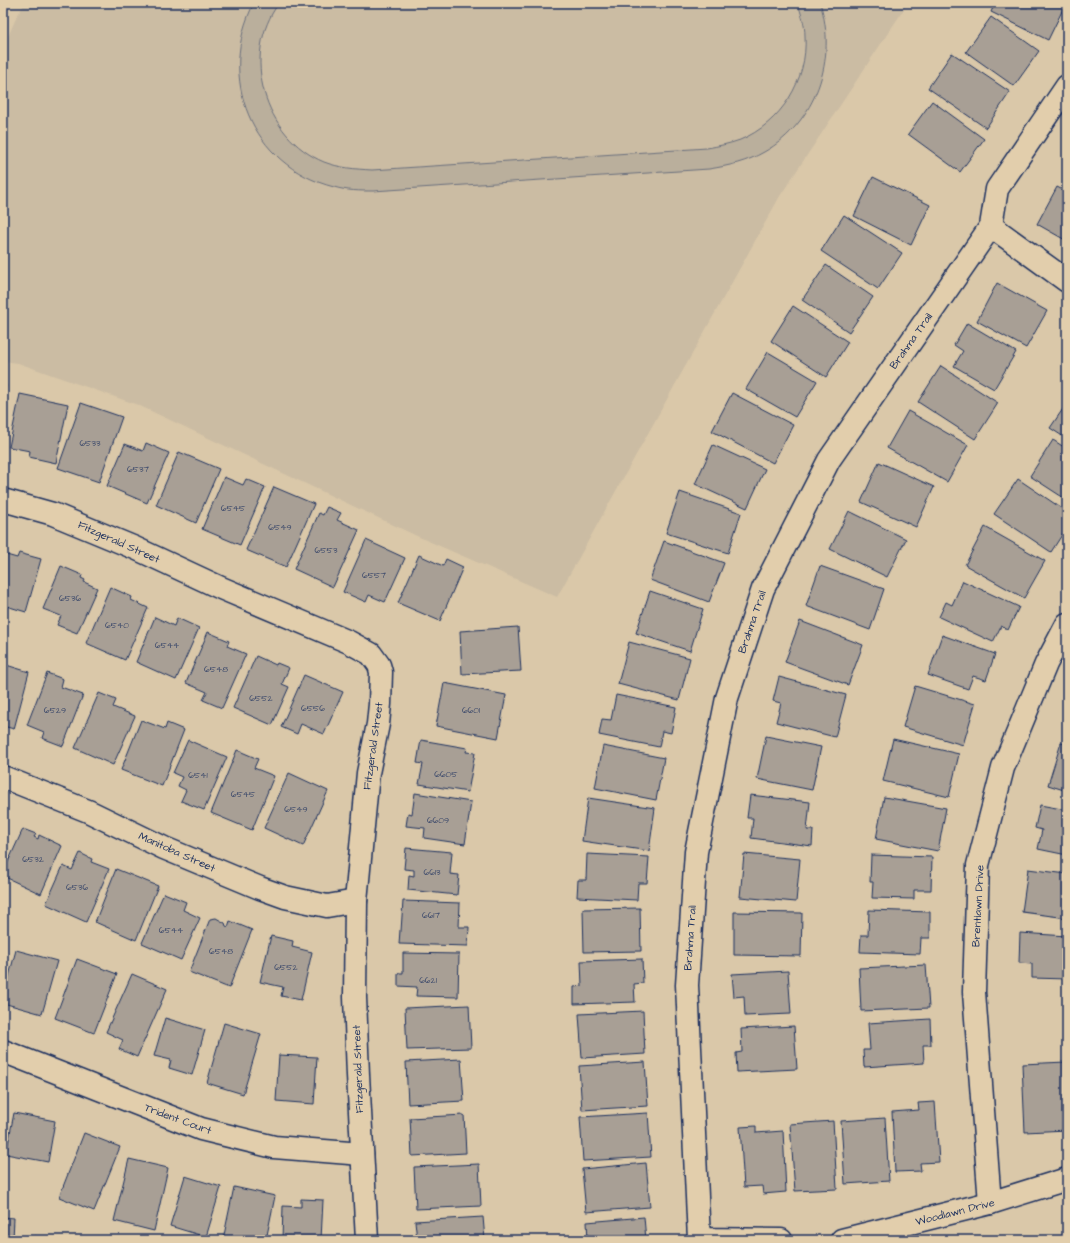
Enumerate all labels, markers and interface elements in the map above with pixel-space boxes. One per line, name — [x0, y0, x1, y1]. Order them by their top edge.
street label: Brahma Trail — [886, 310, 936, 372]
house number: 6533 — [79, 437, 101, 450]
house number: 6537 — [127, 463, 150, 476]
house number: 6545 — [221, 502, 246, 515]
street label: Fitzgerald Street — [75, 517, 163, 568]
house number: 6549 — [268, 521, 292, 534]
house number: 6553 — [315, 544, 338, 557]
house number: 6557 — [362, 569, 386, 582]
street label: Brahma Trail — [734, 588, 770, 655]
house number: 6536 — [59, 592, 81, 605]
house number: 6540 — [105, 619, 129, 632]
house number: 6544 — [155, 639, 179, 652]
house number: 6548 — [204, 663, 228, 676]
house number: 6552 — [249, 692, 274, 705]
street label: Fitzgerald Street — [359, 701, 388, 791]
house number: 6556 — [301, 702, 325, 715]
house number: 6529 — [44, 704, 66, 717]
house number: 6601 — [462, 704, 480, 717]
house number: 6605 — [434, 768, 458, 781]
house number: 6541 — [188, 769, 208, 782]
house number: 6545 — [231, 788, 256, 801]
house number: 6549 — [284, 803, 308, 816]
house number: 6609 — [427, 814, 449, 827]
street label: Manitoba Street — [136, 828, 218, 876]
house number: 6532 — [22, 853, 45, 866]
street label: Brentlawn Drive — [968, 864, 988, 948]
house number: 6613 — [423, 866, 441, 879]
house number: 6536 — [66, 881, 88, 894]
street label: Brahma Trail — [680, 905, 700, 971]
house number: 6617 — [422, 909, 440, 922]
house number: 6544 — [159, 924, 183, 937]
house number: 6548 — [209, 945, 233, 958]
house number: 6552 — [274, 961, 299, 974]
house number: 6621 — [419, 974, 437, 987]
street label: Fitzgerald Street — [349, 1024, 368, 1113]
street label: Trident Court — [142, 1100, 214, 1138]
street label: Woodlawn Drive — [914, 1195, 996, 1229]

